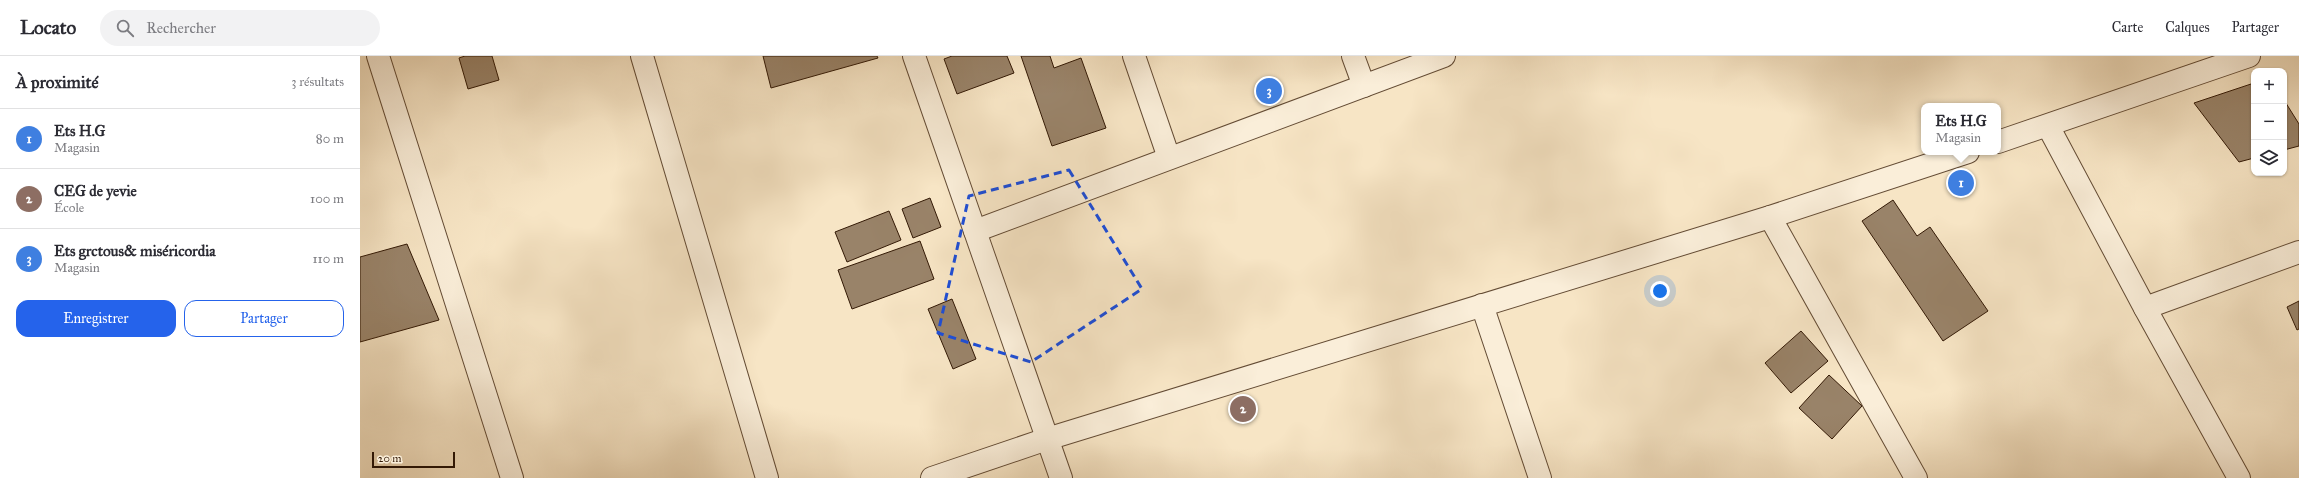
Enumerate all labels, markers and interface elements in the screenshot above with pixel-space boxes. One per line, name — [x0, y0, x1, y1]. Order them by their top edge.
search box — [100, 10, 380, 46]
text: Locato — [20, 16, 76, 39]
icon: search — [114, 17, 136, 39]
text: Rechercher — [146, 19, 216, 37]
text: Carte — [2112, 19, 2143, 36]
text: Calques — [2165, 19, 2210, 36]
text: Partager — [2232, 19, 2279, 36]
map controls — [2251, 68, 2287, 176]
button: + — [2251, 68, 2287, 104]
text: À proximité — [16, 72, 99, 93]
text: 3 résultats — [291, 74, 344, 90]
pin: 3 — [1256, 76, 1282, 106]
popup — [1921, 103, 2001, 155]
button: − — [2251, 104, 2287, 140]
text: Ets H.G — [1935, 112, 1987, 130]
text: Ets H.G — [54, 122, 106, 140]
text: Magasin — [1935, 130, 1981, 146]
text: 1 — [26, 131, 32, 147]
text: 80 m — [316, 131, 344, 147]
text: Magasin — [54, 140, 100, 156]
button: layers — [2251, 140, 2287, 176]
pin: 1 — [1948, 168, 1974, 198]
text: CEG de yevie — [54, 182, 137, 200]
text: 2 — [26, 191, 32, 207]
text: 100 m — [310, 191, 344, 207]
text: École — [54, 200, 84, 216]
text: Ets grctous& miséricordia — [54, 242, 216, 260]
text: 3 — [26, 251, 32, 267]
text: 110 m — [312, 251, 344, 267]
text: Magasin — [54, 260, 100, 276]
your location — [1650, 281, 1670, 301]
button: Enregistrer — [16, 300, 176, 337]
button: Partager — [184, 300, 344, 337]
pin: 2 — [1230, 394, 1256, 424]
scale bar — [372, 450, 455, 469]
text: 20 m — [378, 452, 401, 465]

